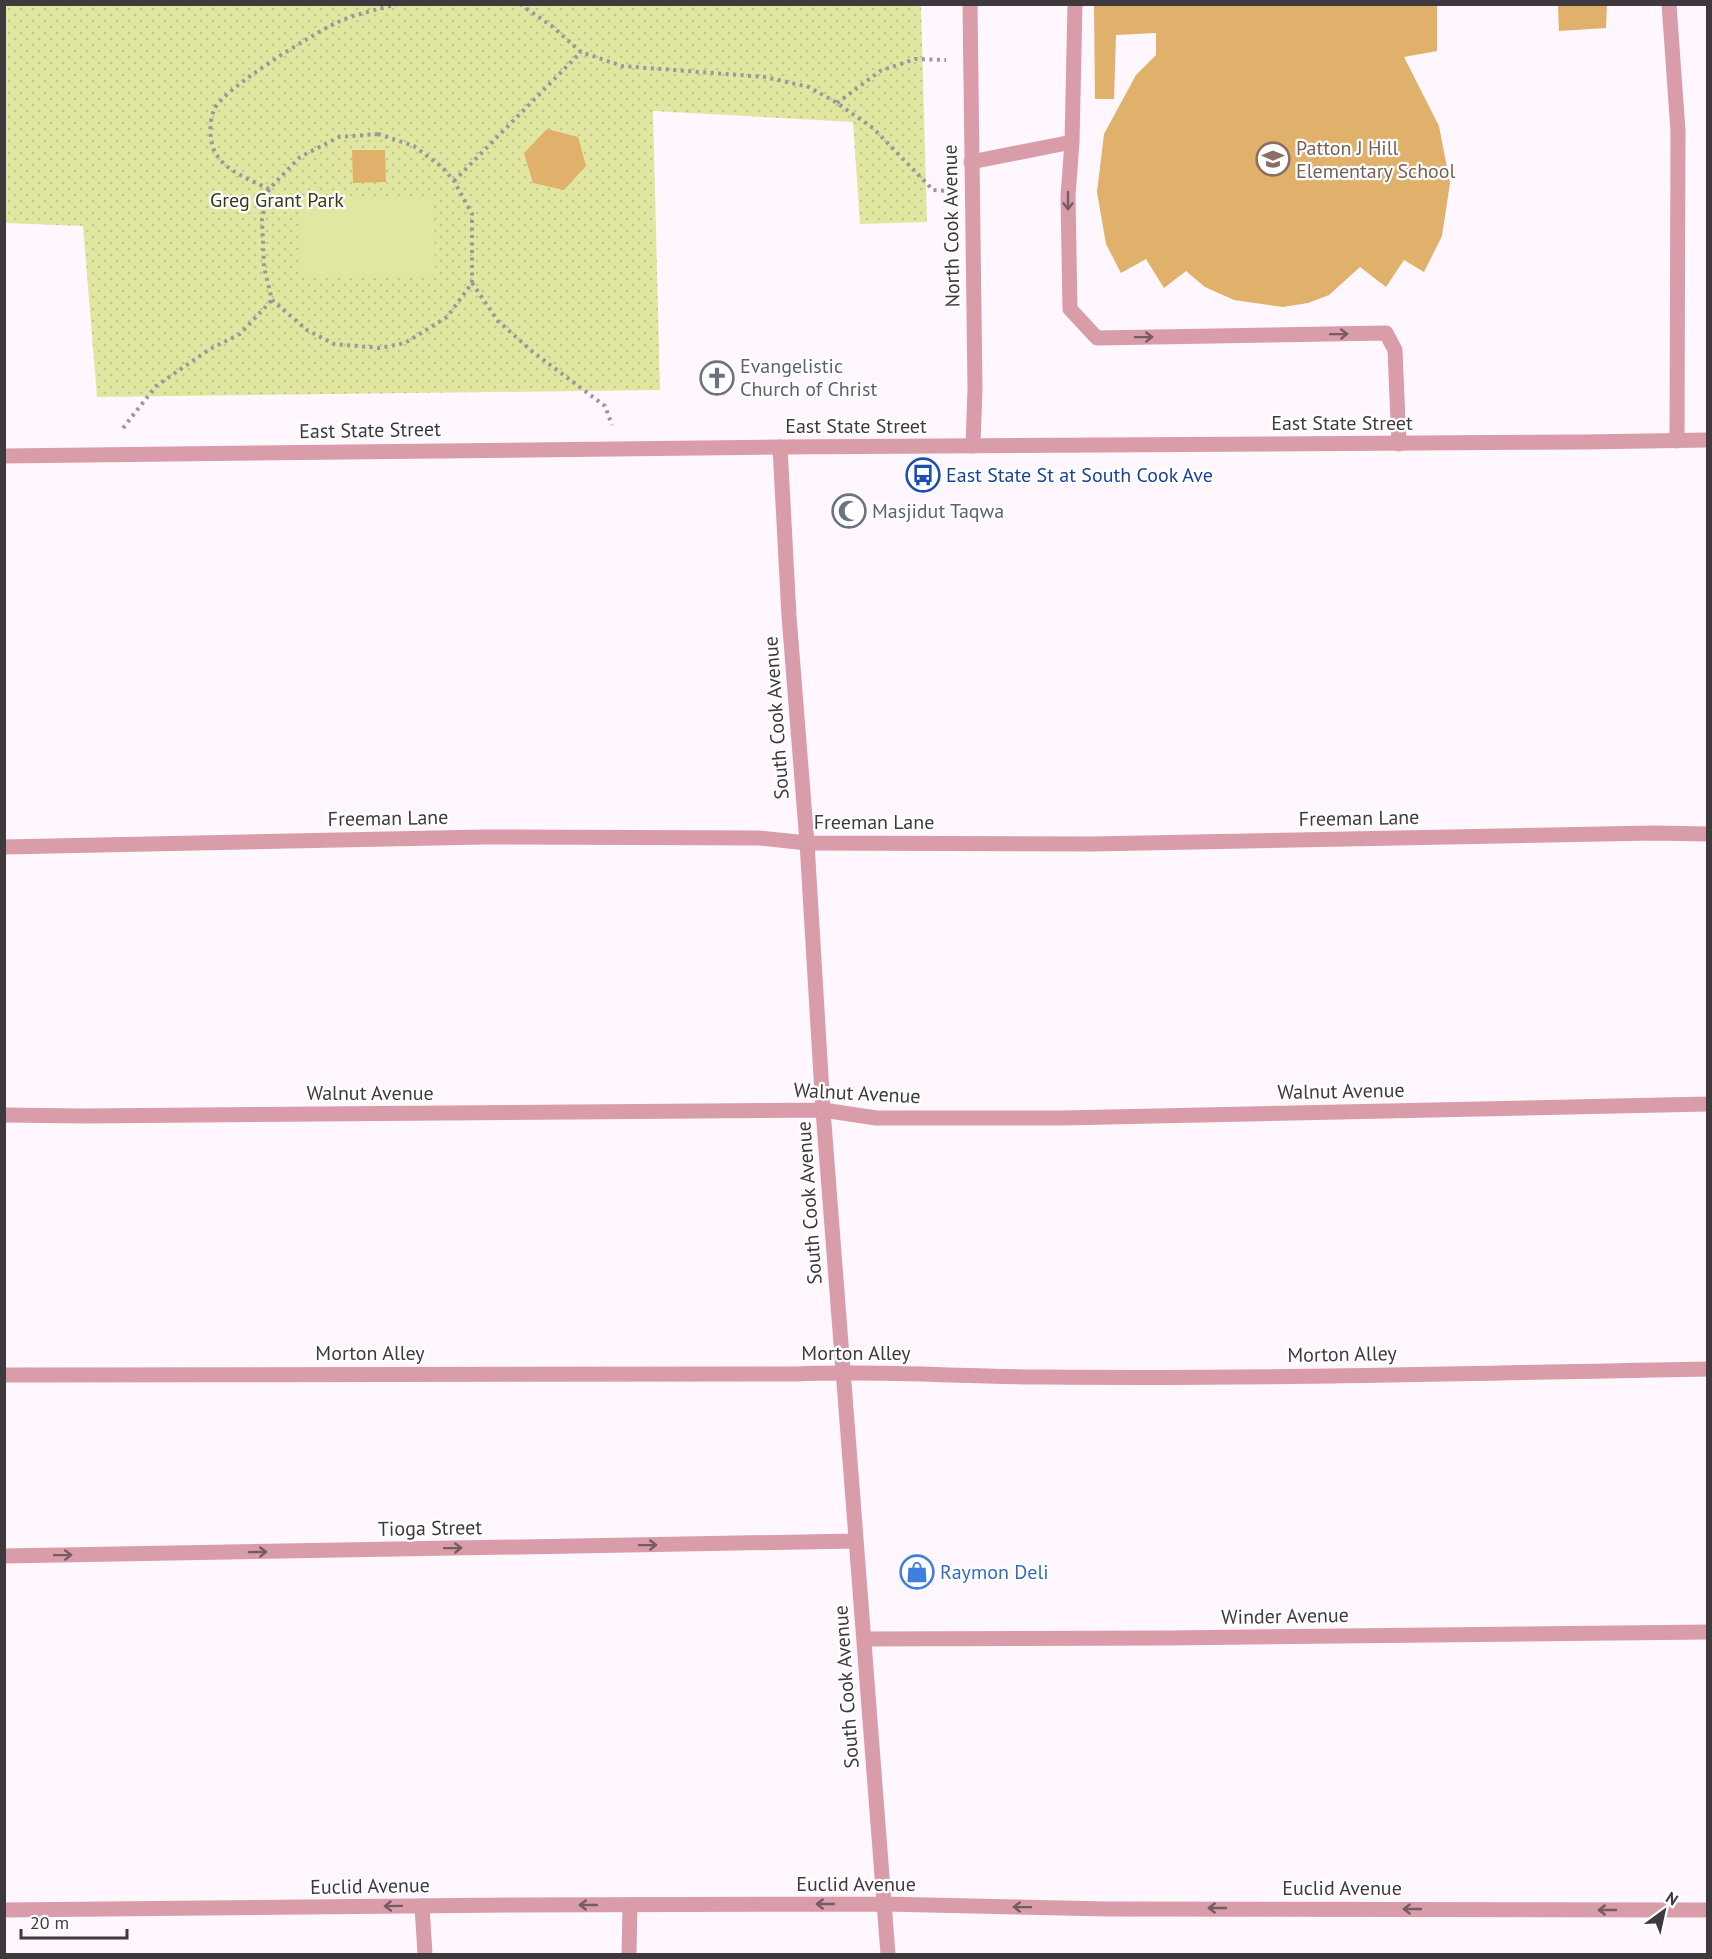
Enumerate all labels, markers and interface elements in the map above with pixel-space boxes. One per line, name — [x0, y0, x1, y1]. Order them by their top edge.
place label: Patton J Hill Elementary School — [1296, 135, 1456, 184]
school or university icon: Patton J Hill Elementary School — [1255, 141, 1291, 177]
street label: North Cook Avenue — [937, 144, 965, 308]
park label: Greg Grant Park — [210, 187, 344, 213]
one-way arrow — [1062, 190, 1074, 210]
one-way arrow — [1329, 328, 1349, 339]
one-way arrow — [1134, 332, 1154, 343]
place label: Evangelistic Church of Christ — [740, 353, 877, 402]
church icon: Evangelistic Church of Christ — [699, 360, 735, 396]
street label: East State Street — [1271, 410, 1413, 436]
street label: East State Street — [785, 413, 927, 439]
street label: East State Street — [299, 416, 441, 444]
bus stop icon: East State St at South Cook Ave — [905, 457, 941, 493]
place label: East State St at South Cook Ave — [946, 462, 1213, 488]
mosque icon: Masjidut Taqwa — [831, 493, 867, 529]
place label: Masjidut Taqwa — [872, 498, 1004, 524]
street label: South Cook Avenue — [757, 636, 795, 800]
street label: Freeman Lane — [327, 804, 449, 832]
street label: Freeman Lane — [1298, 804, 1420, 832]
street label: Freeman Lane — [814, 809, 934, 835]
street label: Walnut Avenue — [793, 1077, 921, 1109]
street label: Walnut Avenue — [1277, 1077, 1405, 1105]
street label: Walnut Avenue — [306, 1080, 434, 1106]
street label: South Cook Avenue — [790, 1121, 828, 1285]
street label: Morton Alley — [315, 1340, 425, 1366]
street label: Morton Alley — [801, 1340, 911, 1366]
street label: Morton Alley — [1287, 1340, 1398, 1368]
street label: Tioga Street — [378, 1514, 483, 1542]
one-way arrow — [637, 1539, 657, 1551]
one-way arrow — [442, 1543, 462, 1554]
one-way arrow — [247, 1546, 267, 1558]
one-way arrow — [52, 1549, 72, 1561]
shop icon: Raymon Deli — [899, 1554, 935, 1590]
place label: Raymon Deli — [940, 1559, 1049, 1585]
street label: Winder Avenue — [1221, 1602, 1349, 1630]
street label: South Cook Avenue — [827, 1605, 865, 1769]
street label: Euclid Avenue — [796, 1871, 916, 1897]
street label: Euclid Avenue — [310, 1872, 430, 1900]
street label: Euclid Avenue — [1282, 1875, 1402, 1901]
north arrow — [1634, 1881, 1694, 1941]
text: N — [1662, 1887, 1682, 1910]
one-way arrow — [816, 1898, 836, 1910]
one-way arrow — [579, 1899, 599, 1911]
one-way arrow — [384, 1901, 404, 1912]
one-way arrow — [1013, 1901, 1033, 1913]
scale bar — [21, 1902, 128, 1940]
one-way arrow — [1208, 1902, 1228, 1914]
one-way arrow — [1403, 1903, 1423, 1915]
one-way arrow — [1598, 1904, 1618, 1916]
text: 20 m — [30, 1911, 69, 1934]

